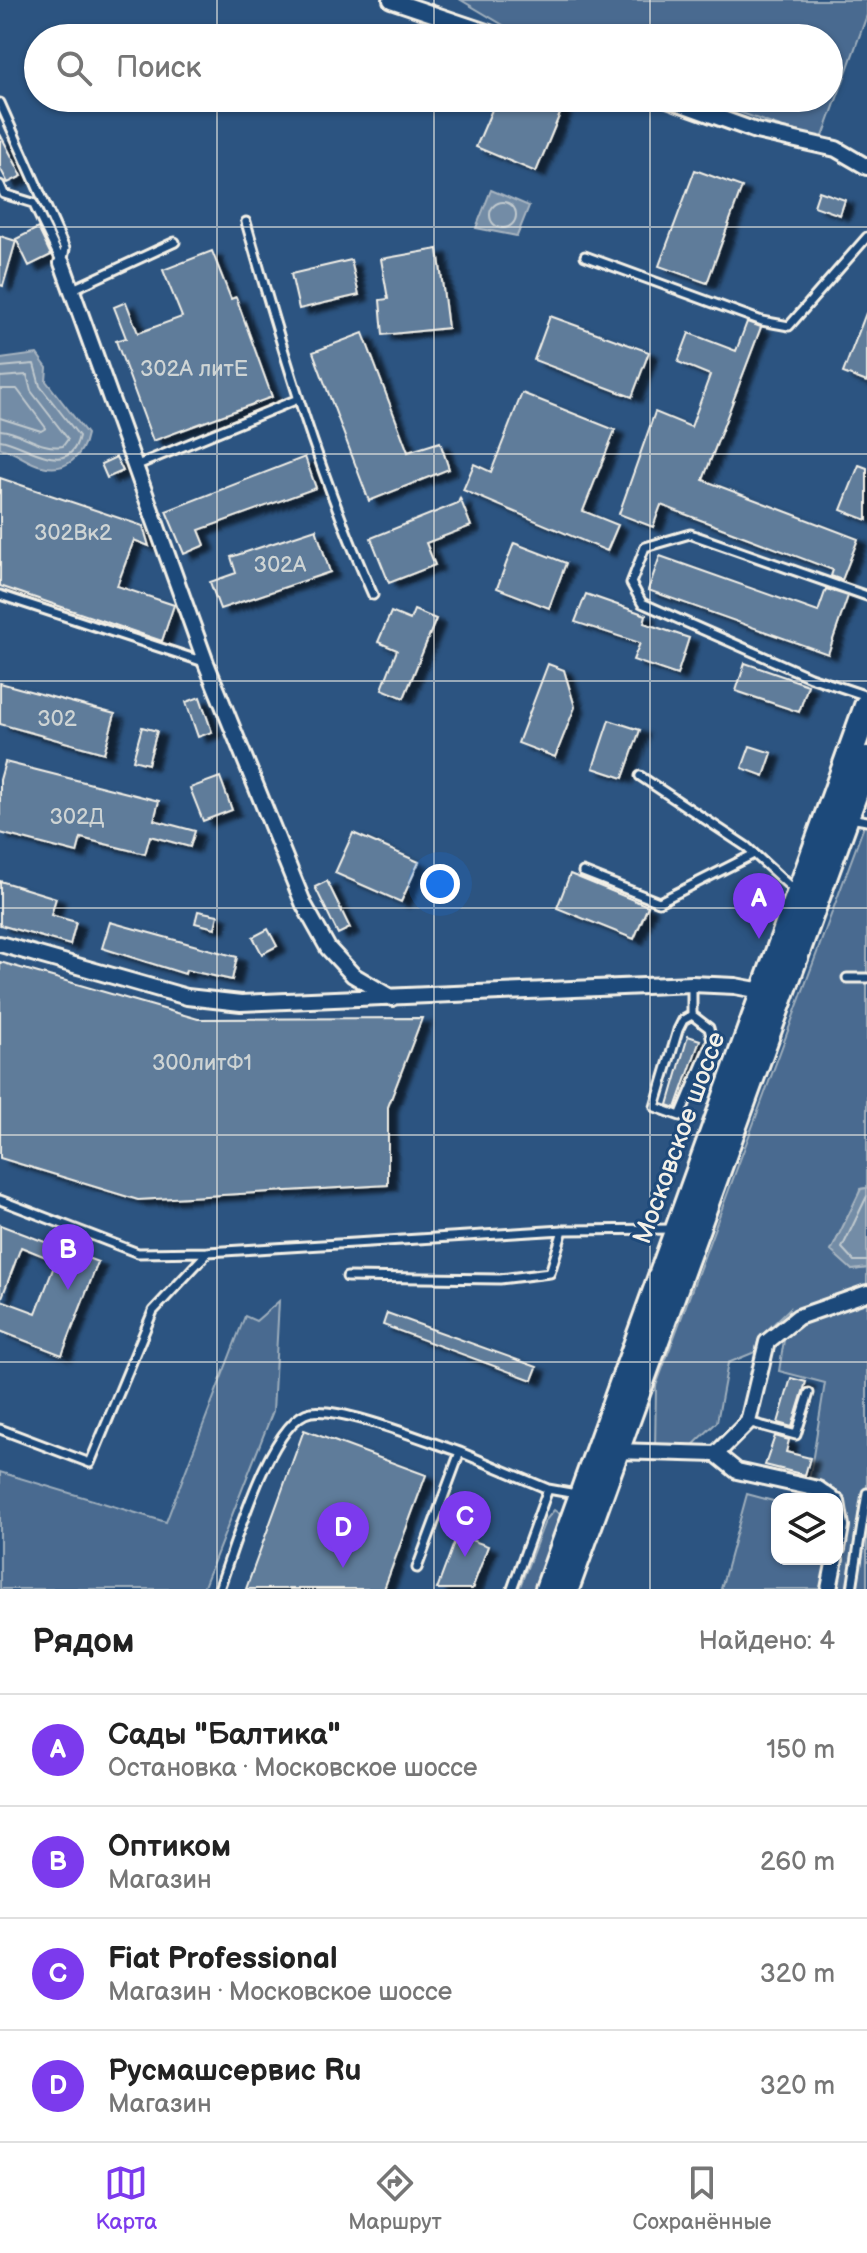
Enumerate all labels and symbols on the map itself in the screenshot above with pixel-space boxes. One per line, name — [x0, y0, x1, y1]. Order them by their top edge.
house number: 302А литЕ — [140, 356, 248, 383]
house number: 302Вк2 — [34, 520, 112, 547]
house number: 302А — [254, 552, 307, 579]
house number: 302 — [37, 706, 77, 733]
house number: 302Д — [49, 804, 105, 831]
your location — [420, 864, 460, 904]
pin: A — [733, 873, 785, 939]
street label: Московское шоссе — [627, 1028, 733, 1248]
house number: 300литФ1 — [152, 1050, 252, 1077]
pin: B — [42, 1224, 94, 1290]
pin: C — [439, 1491, 491, 1557]
pin: D — [317, 1502, 369, 1568]

